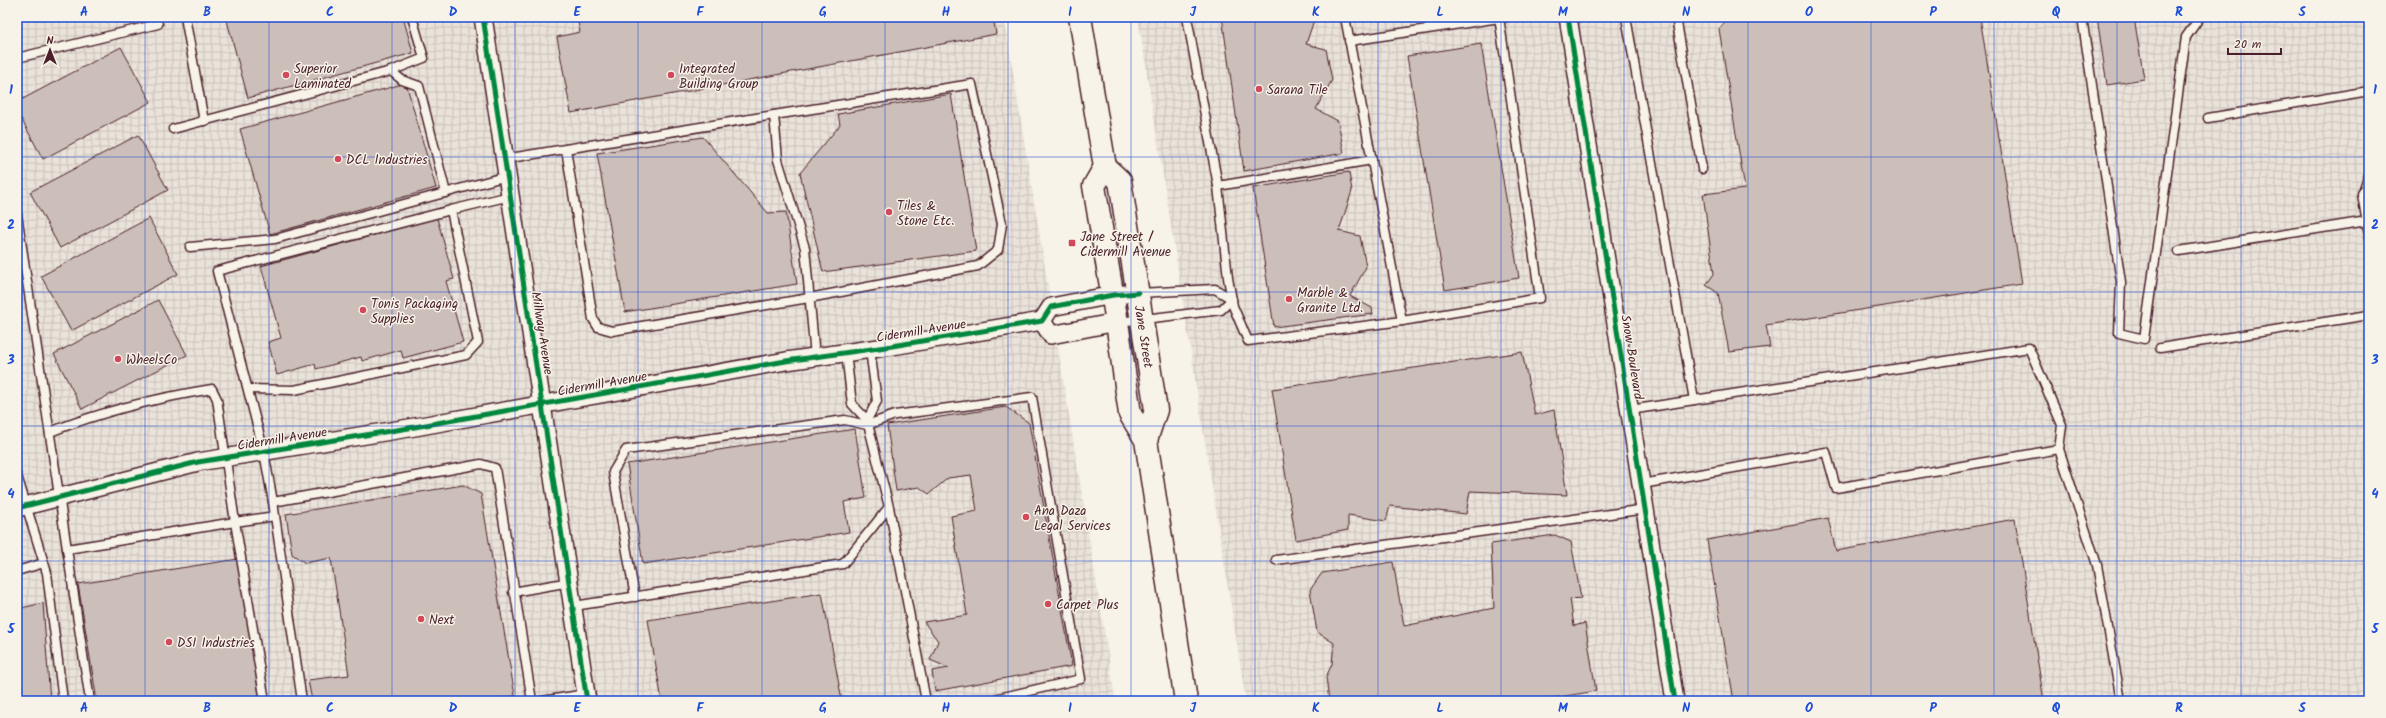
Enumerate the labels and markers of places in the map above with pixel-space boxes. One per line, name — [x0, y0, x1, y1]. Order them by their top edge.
place label: Superior Laminated — [294, 59, 352, 95]
place label: Integrated Building Group — [679, 59, 759, 95]
marker: Superior Laminated — [281, 70, 291, 80]
marker: Integrated Building Group — [666, 70, 676, 80]
place label: Sarana Tile — [1267, 80, 1328, 101]
marker: Sarana Tile — [1254, 84, 1264, 94]
place label: DCL Industries — [346, 150, 428, 171]
marker: DCL Industries — [333, 154, 343, 164]
place label: Tiles & Stone Etc. — [897, 196, 954, 232]
marker: Tiles & Stone Etc. — [884, 207, 894, 217]
place label: Jane Street / Cidermill Avenue — [1080, 227, 1171, 263]
marker: Jane Street / Cidermill Avenue — [1067, 238, 1077, 248]
place label: Marble & Granite Ltd. — [1297, 283, 1363, 319]
place label: Tonis Packaging Supplies — [371, 294, 458, 330]
marker: Marble & Granite Ltd. — [1284, 294, 1294, 304]
marker: Tonis Packaging Supplies — [358, 305, 368, 315]
place label: WheelsCo — [126, 350, 177, 371]
marker: WheelsCo — [113, 354, 123, 364]
place label: Ana Daza Legal Services — [1034, 501, 1111, 537]
marker: Ana Daza Legal Services — [1021, 512, 1031, 522]
place label: Carpet Plus — [1056, 595, 1119, 616]
marker: Carpet Plus — [1043, 599, 1053, 609]
place label: Next — [429, 610, 455, 631]
marker: Next — [416, 614, 426, 624]
place label: DSI Industries — [177, 633, 255, 654]
marker: DSI Industries — [164, 637, 174, 647]

